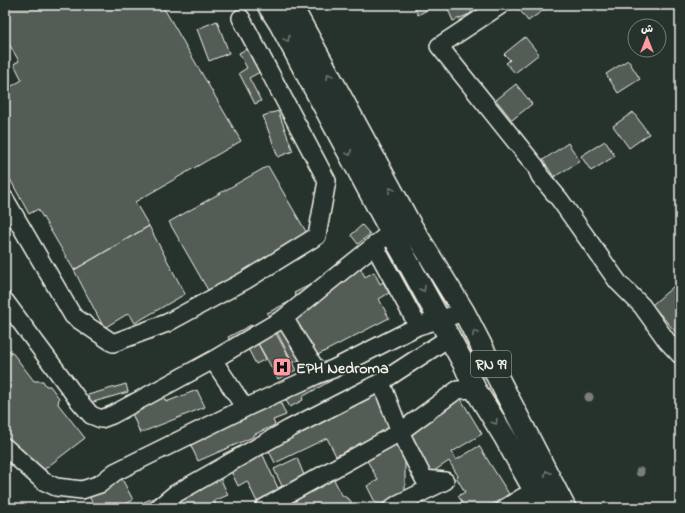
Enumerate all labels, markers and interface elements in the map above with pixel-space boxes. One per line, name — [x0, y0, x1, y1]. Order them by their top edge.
north arrow — [627, 18, 667, 58]
text: ش — [641, 21, 653, 37]
one-way arrow — [283, 34, 290, 42]
one-way arrow — [327, 73, 334, 80]
one-way arrow — [344, 149, 351, 156]
one-way arrow — [388, 187, 396, 194]
one-way arrow — [419, 285, 426, 292]
one-way arrow — [472, 330, 480, 337]
road number: RN 99 — [471, 351, 511, 377]
hospital icon: EPH Nedroma — [271, 356, 293, 378]
place label: EPH Nedroma — [296, 357, 389, 381]
one-way arrow — [491, 418, 498, 425]
one-way arrow — [544, 470, 552, 478]

